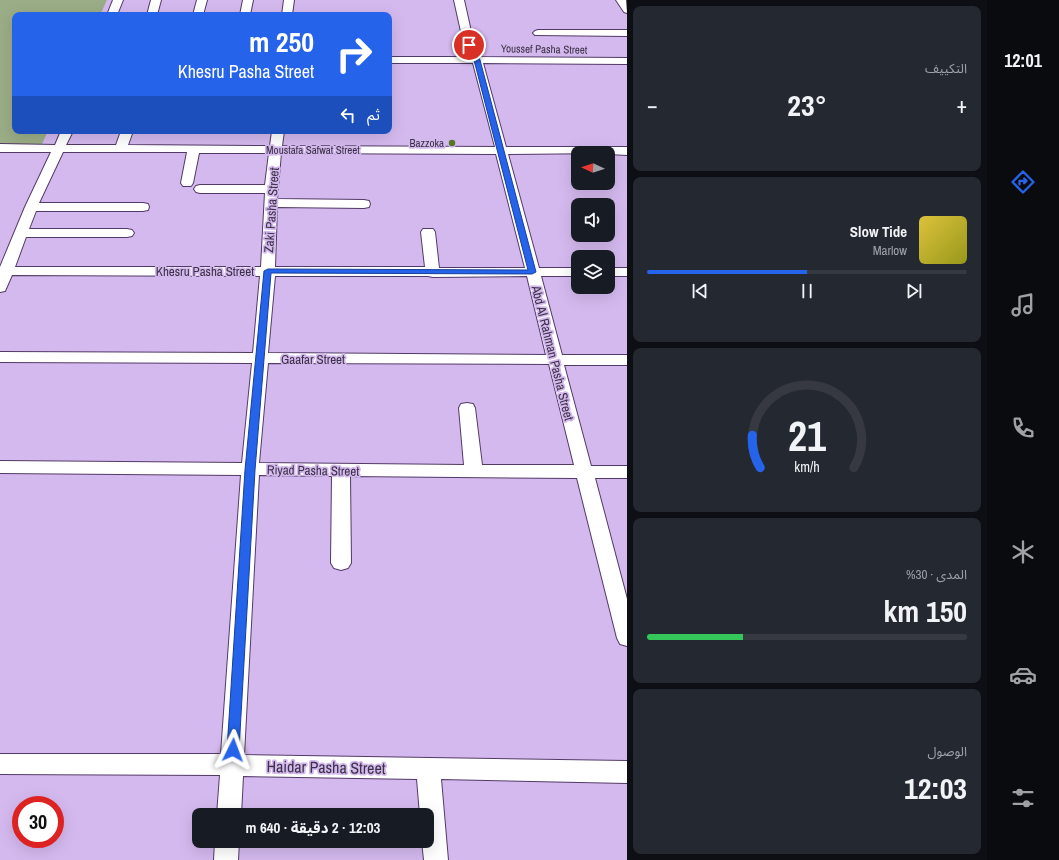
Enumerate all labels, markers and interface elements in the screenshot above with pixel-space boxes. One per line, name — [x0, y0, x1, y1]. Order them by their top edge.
text: 250 m — [249, 23, 314, 61]
icon: right — [328, 28, 380, 80]
pin — [452, 28, 486, 62]
icon: arrive — [458, 34, 480, 56]
street label: Youssef Pasha Street — [501, 41, 588, 57]
text: 12:01 — [1004, 48, 1042, 73]
text: Khesru Pasha Street — [178, 59, 314, 84]
text: التكييف — [925, 60, 967, 77]
text: 23° — [787, 85, 827, 125]
text: − — [647, 90, 658, 120]
text: + — [956, 90, 967, 120]
icon: left — [337, 104, 359, 126]
text: ثم — [367, 104, 380, 125]
place label: Bazzoka — [409, 136, 444, 150]
marker: Bazzoka — [447, 138, 457, 148]
street label: Moustafa Safwat Street — [266, 143, 360, 157]
north arrow — [571, 146, 615, 190]
map controls — [571, 146, 615, 294]
street label: Zaki Pasha Street — [260, 167, 283, 253]
icon: directions — [1009, 168, 1037, 196]
button: sound — [571, 198, 615, 242]
text: Slow Tide — [850, 221, 907, 242]
text: Marlow — [873, 242, 907, 259]
button: layers — [571, 250, 615, 294]
street label: Khesru Pasha Street — [156, 263, 254, 280]
icon: previous — [689, 280, 711, 302]
icon: pause — [796, 280, 818, 302]
icon: next — [903, 280, 925, 302]
street label: Abd Al Rahman Pasha Street — [527, 283, 578, 422]
icon: music — [1009, 291, 1037, 319]
street label: Gaafar Street — [281, 351, 345, 368]
text: 21 — [788, 408, 826, 464]
icon: phone — [1009, 414, 1037, 442]
text: km/h — [794, 457, 820, 476]
street label: Riyad Pasha Street — [267, 461, 359, 480]
icon: climate — [1009, 538, 1037, 566]
text: المدى · 30% — [906, 566, 967, 583]
text: 150 km — [884, 591, 967, 631]
icon: car — [1009, 661, 1037, 689]
position arrow — [212, 729, 254, 771]
text: الوصول — [927, 743, 967, 760]
street label: Haidar Pasha Street — [266, 755, 386, 779]
text: 12:03 — [904, 768, 967, 808]
icon: filters — [1009, 784, 1037, 812]
speed limit sign: 30 — [12, 796, 64, 848]
text: 12:03 · 2 دقيقة · 640 m — [246, 817, 380, 838]

